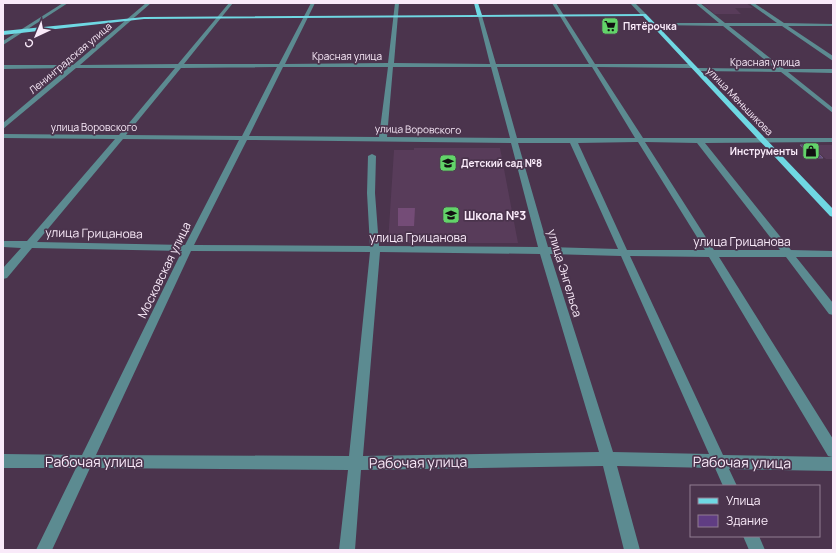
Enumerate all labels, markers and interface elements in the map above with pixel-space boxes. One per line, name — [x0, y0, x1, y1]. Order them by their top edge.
north arrow — [16, 16, 56, 56]
supermarket icon: Пятёрочка — [600, 16, 620, 36]
street label: Ленинградская улица — [26, 19, 114, 97]
place label: Пятёрочка — [623, 19, 677, 33]
text: С — [21, 35, 37, 52]
street label: Красная улица — [312, 49, 382, 63]
street label: Красная улица — [730, 55, 800, 69]
street label: улица Меньшикова — [704, 64, 776, 138]
street label: улица Воровского — [51, 120, 137, 134]
street label: улица Воровского — [375, 121, 461, 137]
shop icon: Инструменты — [801, 141, 821, 161]
place label: Инструменты — [730, 144, 798, 158]
school or university icon: Детский сад №8 — [438, 153, 458, 173]
place label: Детский сад №8 — [461, 156, 542, 170]
school or university icon: Школа №3 — [441, 205, 461, 225]
place label: Школа №3 — [464, 207, 526, 224]
street label: Московская улица — [133, 219, 195, 321]
street label: улица Грицанова — [45, 224, 143, 242]
street label: улица Энгельса — [544, 227, 586, 319]
street label: улица Грицанова — [369, 229, 467, 246]
street label: улица Грицанова — [693, 233, 791, 250]
street label: Рабочая улица — [45, 452, 143, 471]
street label: Рабочая улица — [369, 452, 467, 472]
street label: Рабочая улица — [693, 452, 791, 472]
legend — [690, 485, 820, 537]
text: Улица — [726, 492, 760, 509]
text: Здание — [726, 512, 768, 529]

